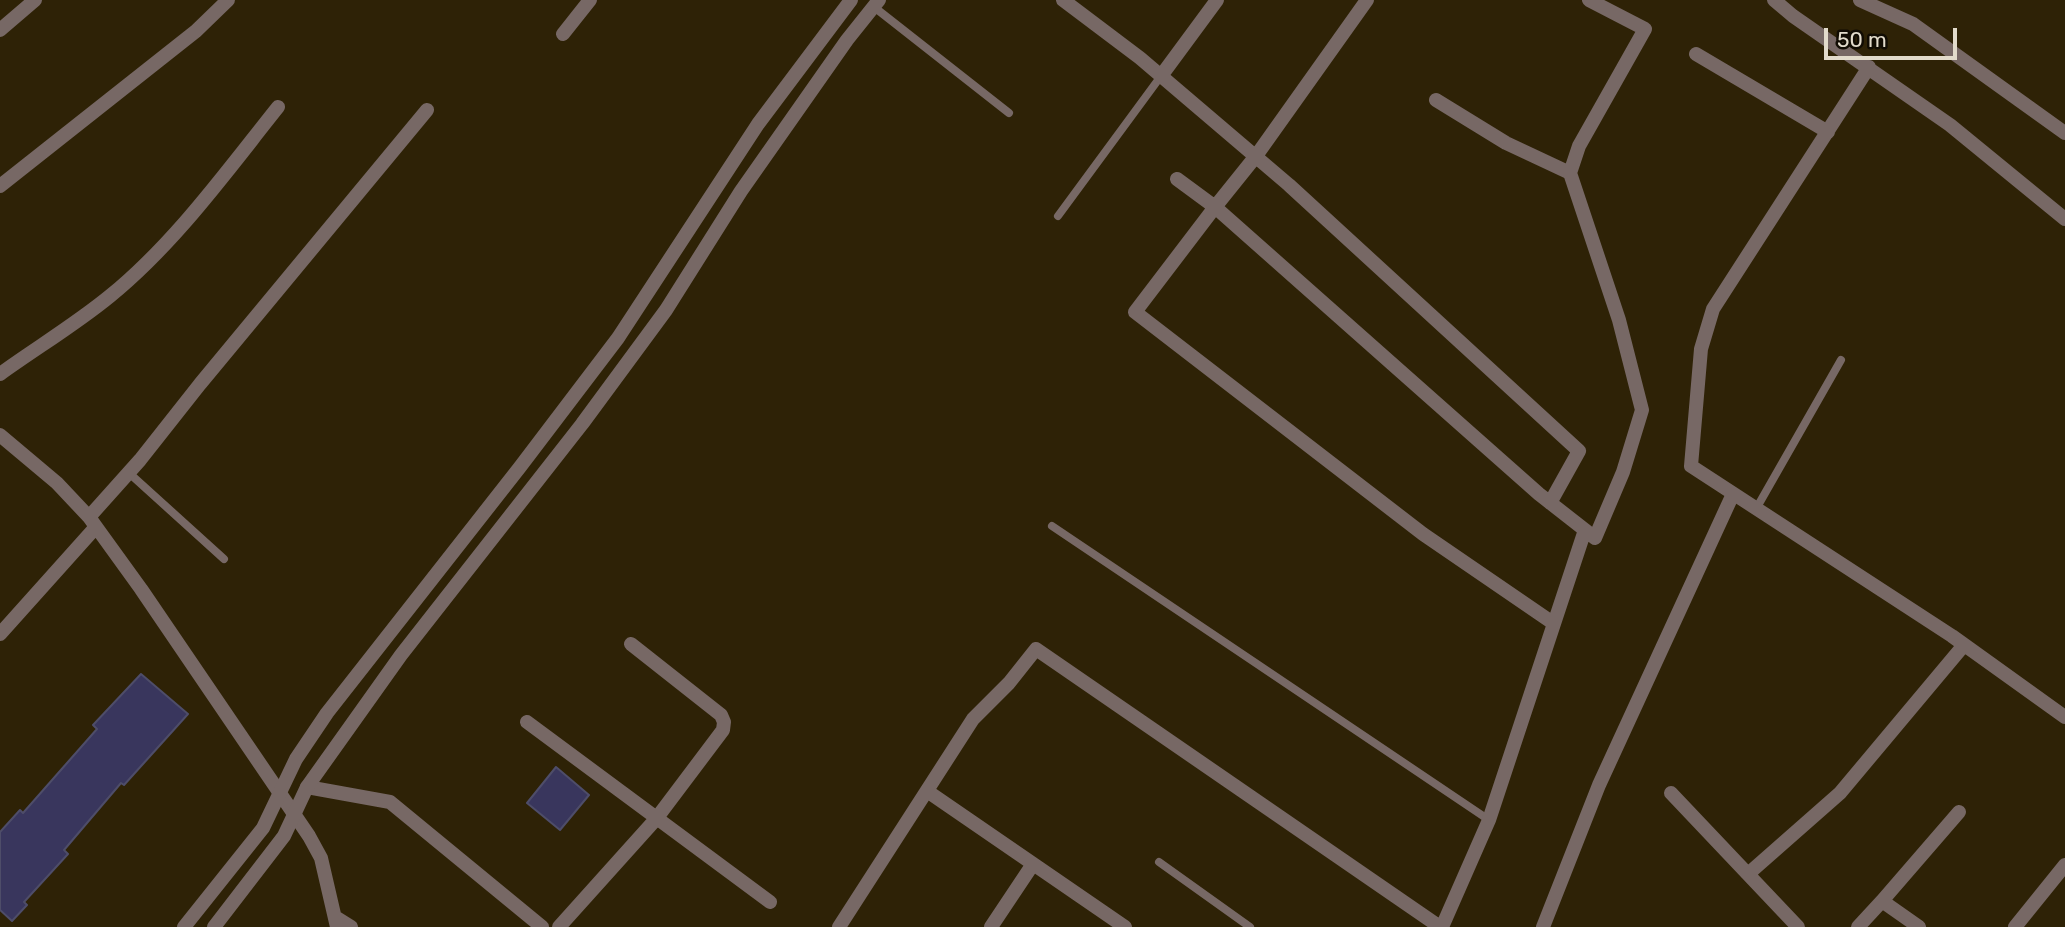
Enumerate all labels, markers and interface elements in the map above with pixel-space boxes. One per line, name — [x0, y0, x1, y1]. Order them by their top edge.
scale bar — [1827, 14, 1960, 58]
text: 50 m — [1837, 27, 1887, 52]

